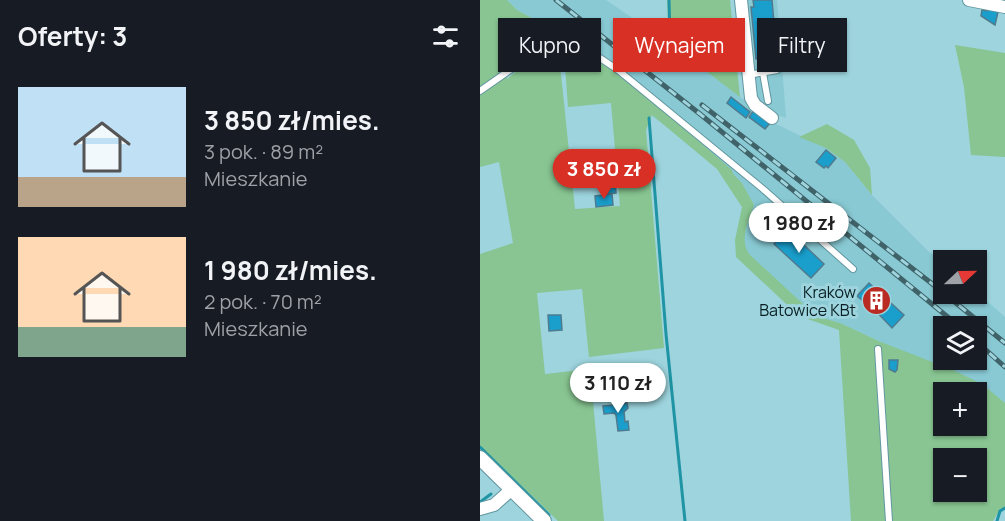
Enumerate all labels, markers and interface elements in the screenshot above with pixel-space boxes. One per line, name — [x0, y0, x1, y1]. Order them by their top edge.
text: Oferty: 3 — [18, 18, 127, 54]
chip: Kupno — [498, 18, 601, 72]
chip: Wynajem — [613, 18, 745, 72]
chip: Filtry — [757, 18, 847, 72]
icon: filters — [429, 20, 462, 53]
text: 3 850 zł/mies. — [204, 102, 380, 138]
icon: home — [66, 111, 138, 183]
text: 3 pok. · 89 m² — [204, 138, 323, 165]
pin: 3 850 zł — [542, 149, 666, 200]
text: 3 850 zł — [567, 155, 641, 182]
text: Mieszkanie — [204, 165, 308, 192]
pin: 1 980 zł — [737, 203, 861, 254]
text: 1 980 zł — [763, 209, 835, 236]
north arrow — [933, 250, 987, 304]
map controls — [933, 250, 987, 502]
text: 1 980 zł/mies. — [204, 252, 377, 288]
icon: home — [66, 261, 138, 333]
place label: Kraków Batowice KBt — [759, 281, 856, 321]
building icon: Kraków Batowice KBt — [861, 285, 893, 317]
text: 2 pok. · 70 m² — [204, 288, 322, 315]
text: Mieszkanie — [204, 315, 308, 342]
button: layers — [933, 316, 987, 370]
pin: 3 110 zł — [556, 363, 680, 414]
text: 3 110 zł — [584, 369, 652, 396]
button: + — [933, 382, 987, 436]
button: − — [933, 448, 987, 502]

